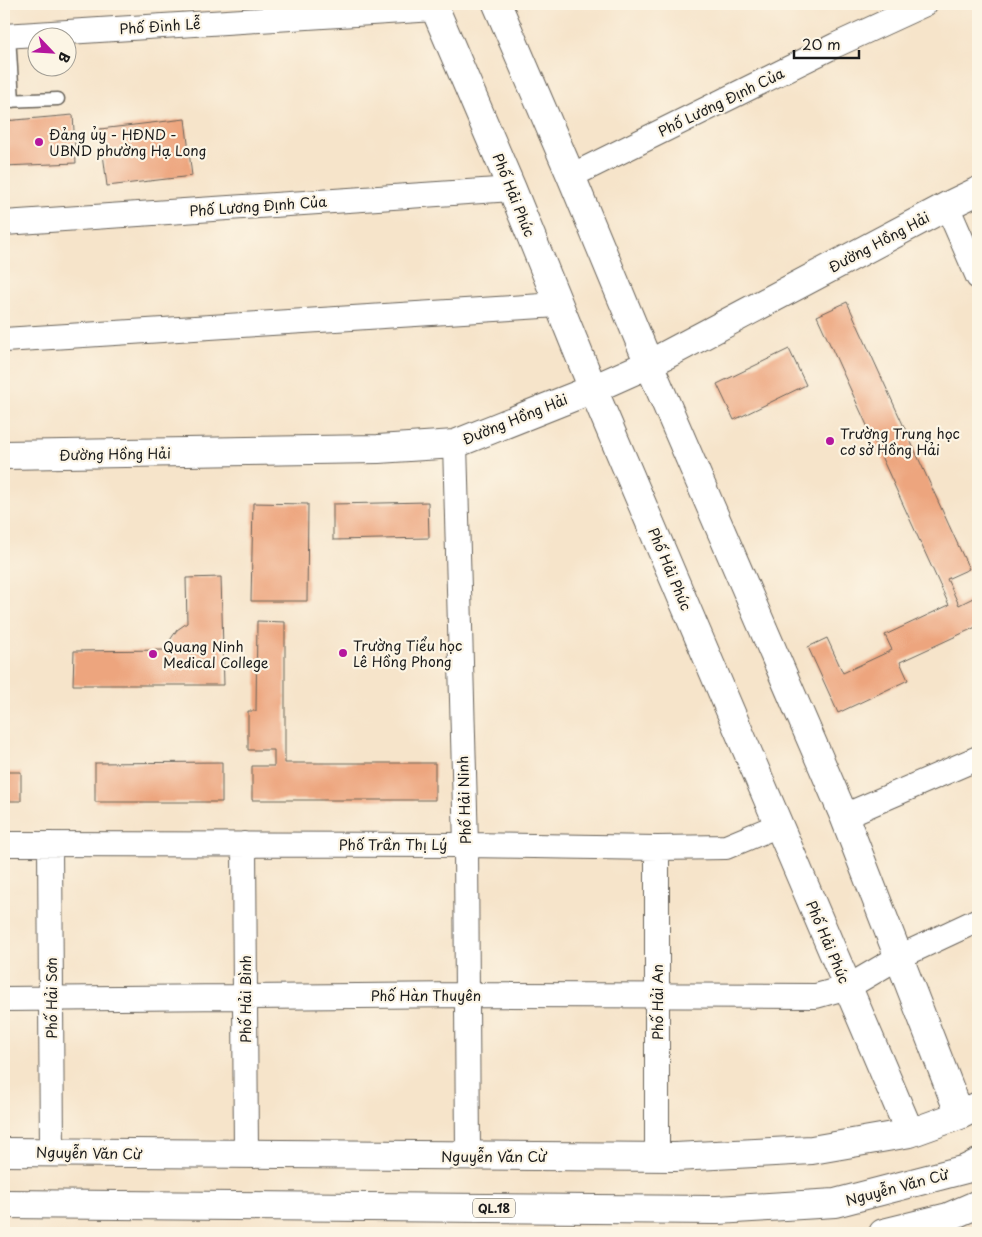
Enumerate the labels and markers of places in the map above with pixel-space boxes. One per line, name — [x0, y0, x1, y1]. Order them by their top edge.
place label: Đảng ủy - HĐND - UBND phường Hạ Long — [49, 124, 207, 161]
marker: Đảng ủy - HĐND - UBND phường Hạ Long — [33, 136, 45, 148]
place label: Trường Trung học cơ sở Hồng Hải — [840, 423, 960, 460]
marker: Trường Trung học cơ sở Hồng Hải — [824, 435, 836, 447]
place label: Trường Tiểu học Lê Hồng Phong — [353, 635, 462, 672]
place label: Quang Ninh Medical College — [163, 636, 269, 673]
marker: Trường Tiểu học Lê Hồng Phong — [337, 647, 349, 659]
marker: Quang Ninh Medical College — [147, 648, 159, 660]

